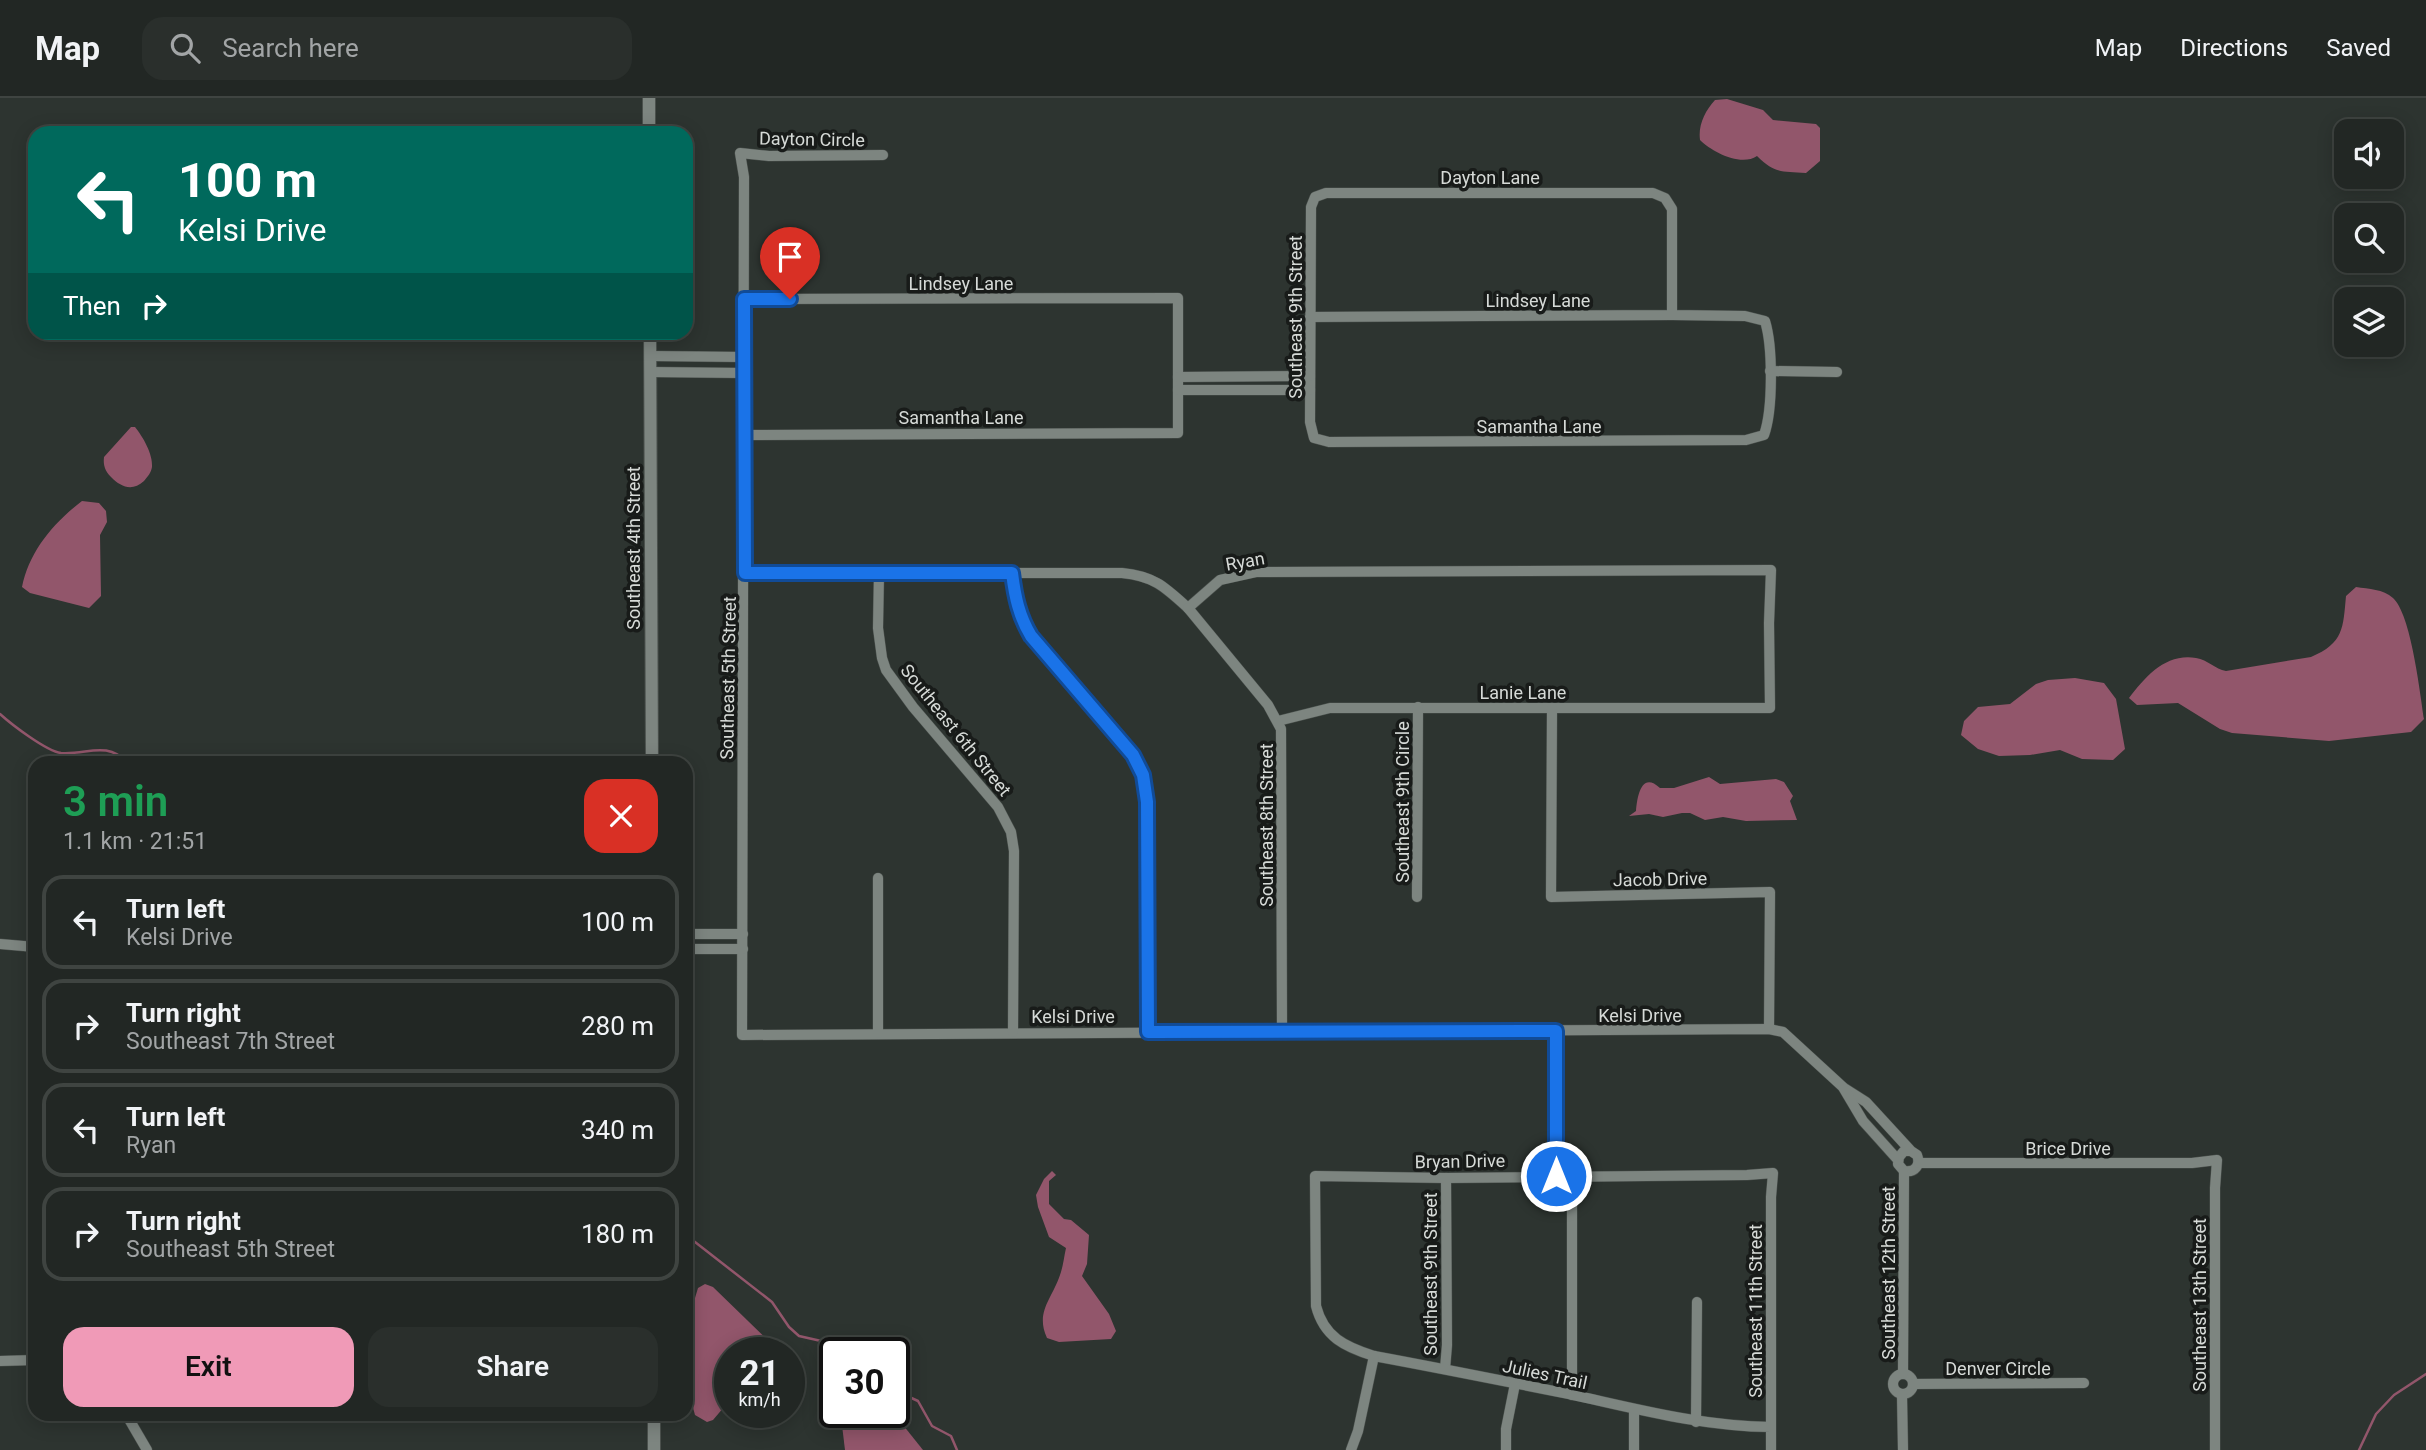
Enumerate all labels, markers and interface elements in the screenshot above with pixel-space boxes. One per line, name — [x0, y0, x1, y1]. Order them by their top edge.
search box — [142, 17, 632, 80]
text: Map — [35, 29, 100, 68]
icon: search — [166, 29, 204, 67]
text: Search here — [222, 33, 359, 63]
text: Map — [2095, 34, 2142, 62]
text: Directions — [2180, 34, 2288, 62]
text: Saved — [2326, 34, 2391, 62]
map controls — [2334, 119, 2404, 357]
button: sound — [2334, 119, 2404, 189]
street label: Dayton Circle — [759, 128, 865, 150]
text: 100 m — [178, 152, 317, 209]
icon: left — [63, 154, 154, 245]
street label: Dayton Lane — [1440, 167, 1540, 188]
button: search — [2334, 203, 2404, 273]
text: Kelsi Drive — [178, 211, 327, 249]
pin — [760, 227, 820, 299]
street label: Southeast 9th Street — [1285, 235, 1306, 399]
icon: arrive — [771, 238, 809, 276]
street label: Lindsey Lane — [909, 273, 1013, 294]
icon: right — [135, 287, 173, 325]
button: layers — [2334, 287, 2404, 357]
street label: Lindsey Lane — [1486, 290, 1590, 311]
text: Then — [63, 291, 121, 321]
street label: Samantha Lane — [898, 407, 1024, 428]
street label: Samantha Lane — [1476, 416, 1602, 437]
street label: Southeast 4th Street — [623, 466, 644, 630]
street label: Ryan — [1224, 547, 1266, 575]
street label: Southeast 5th Street — [716, 596, 740, 760]
street label: Southeast 6th Street — [896, 660, 1016, 800]
street label: Lanie Lane — [1480, 682, 1566, 703]
street label: Southeast 9th Circle — [1392, 721, 1413, 883]
street label: Southeast 8th Street — [1256, 743, 1277, 907]
text: 3 min — [63, 777, 168, 826]
button: close — [584, 779, 658, 853]
text: 1.1 km · 21:51 — [63, 828, 207, 855]
street label: Jacob Drive — [1613, 868, 1707, 890]
text: Turn left — [126, 894, 225, 924]
icon: left — [67, 903, 105, 941]
text: 100 m — [581, 907, 654, 937]
text: Kelsi Drive — [126, 924, 233, 951]
text: Turn right — [126, 998, 241, 1028]
street label: Kelsi Drive — [1598, 1005, 1682, 1026]
street label: Kelsi Drive — [1031, 1006, 1115, 1027]
icon: right — [67, 1007, 105, 1045]
text: 280 m — [581, 1011, 654, 1041]
text: Southeast 7th Street — [126, 1028, 335, 1055]
text: Turn left — [126, 1102, 225, 1132]
icon: left — [67, 1111, 105, 1149]
text: 340 m — [581, 1115, 654, 1145]
text: Ryan — [126, 1132, 176, 1159]
street label: Brice Drive — [2025, 1138, 2111, 1159]
position arrow — [1519, 1139, 1593, 1213]
street label: Bryan Drive — [1415, 1150, 1505, 1172]
street label: Southeast 12th Street — [1878, 1186, 1899, 1360]
street label: Southeast 9th Street — [1420, 1192, 1441, 1356]
text: Turn right — [126, 1206, 241, 1236]
icon: right — [67, 1215, 105, 1253]
street label: Southeast 13th Street — [2189, 1218, 2210, 1392]
text: 180 m — [581, 1219, 654, 1249]
street label: Southeast 11th Street — [1745, 1224, 1766, 1398]
text: Southeast 5th Street — [126, 1236, 335, 1263]
button: Exit — [63, 1327, 354, 1407]
button: Share — [368, 1327, 658, 1407]
speed limit sign: 30 — [819, 1337, 910, 1428]
text: 21 — [739, 1353, 780, 1394]
street label: Julies Trail — [1501, 1355, 1589, 1393]
street label: Denver Circle — [1945, 1358, 2051, 1379]
text: km/h — [738, 1389, 781, 1410]

